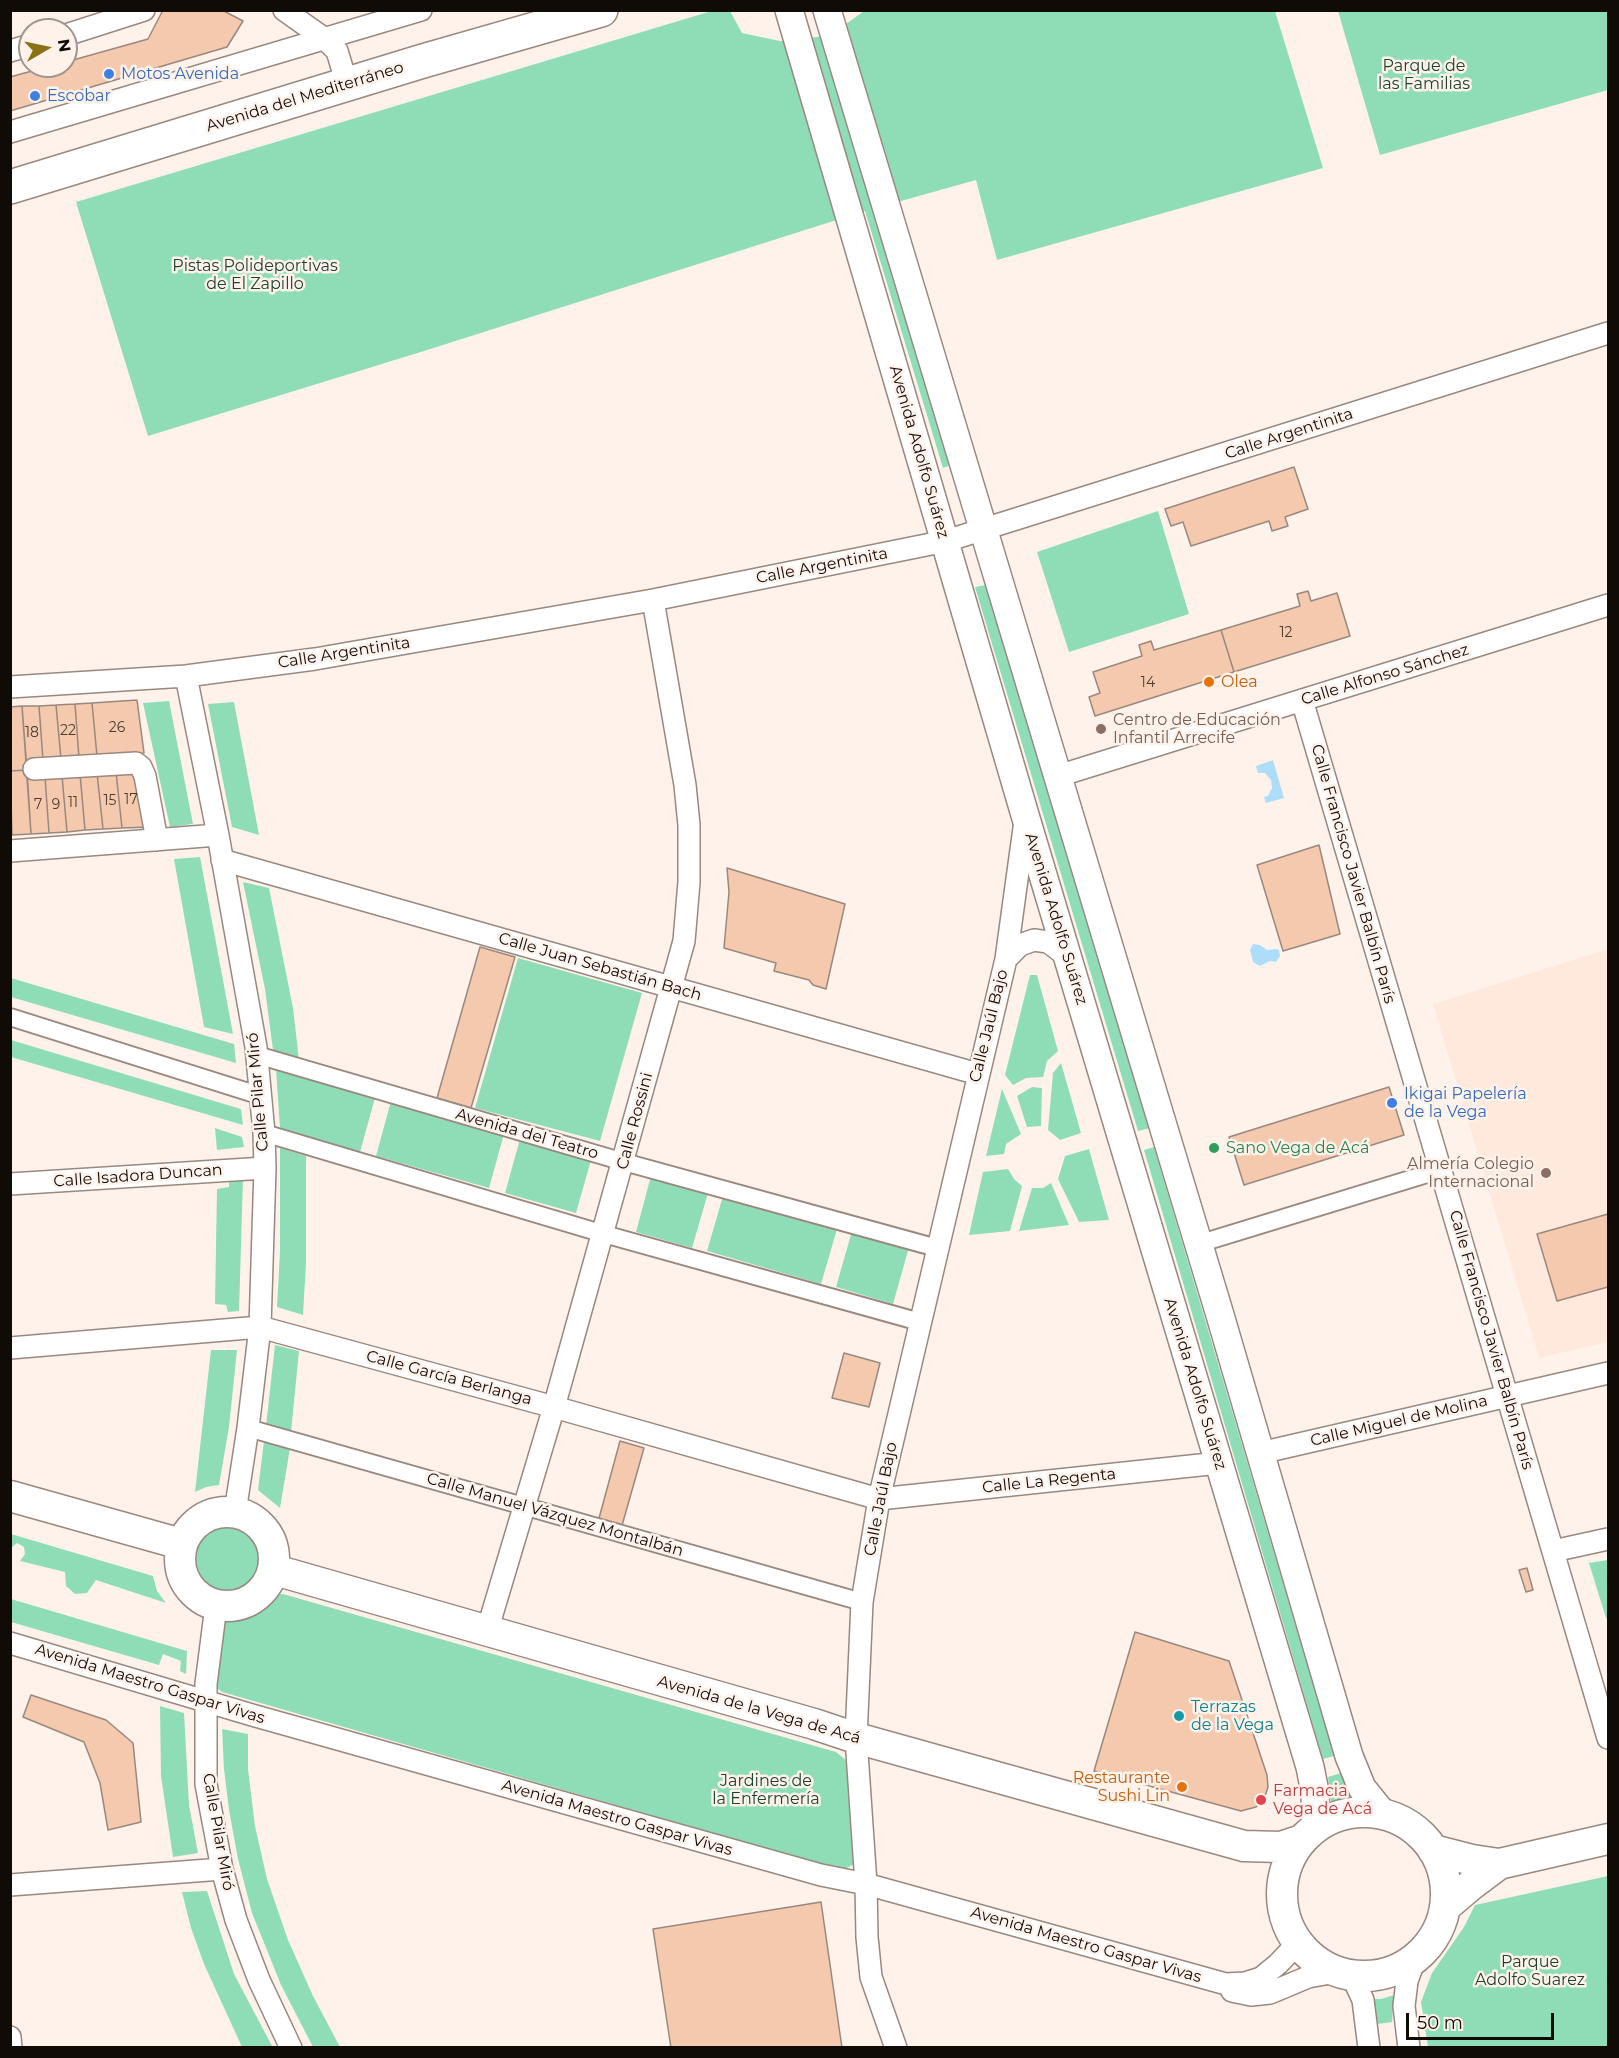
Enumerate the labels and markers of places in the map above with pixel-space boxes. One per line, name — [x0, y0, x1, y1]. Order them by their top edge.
place label: Motos Avenida — [121, 64, 239, 84]
marker: Motos Avenida — [102, 67, 116, 81]
place label: Escobar — [47, 86, 111, 106]
marker: Escobar — [28, 89, 42, 103]
place label: Olea — [1221, 672, 1258, 692]
marker: Olea — [1202, 675, 1216, 689]
place label: Centro de Educación Infantil Arrecife — [1113, 710, 1281, 748]
marker: Centro de Educación Infantil Arrecife — [1094, 722, 1108, 736]
place label: Ikigai Papelería de la Vega — [1404, 1084, 1527, 1122]
marker: Ikigai Papelería de la Vega — [1385, 1096, 1399, 1110]
place label: Sano Vega de Acá — [1226, 1138, 1369, 1158]
marker: Sano Vega de Acá — [1207, 1141, 1221, 1155]
place label: Almería Colegio Internacional — [1407, 1154, 1534, 1192]
marker: Almería Colegio Internacional — [1539, 1166, 1553, 1180]
place label: Terrazas de la Vega — [1191, 1697, 1274, 1735]
marker: Terrazas de la Vega — [1172, 1709, 1186, 1723]
place label: Restaurante Sushi Lin — [1073, 1768, 1170, 1806]
marker: Restaurante Sushi Lin — [1175, 1780, 1189, 1794]
place label: Farmacia Vega de Acá — [1273, 1781, 1372, 1819]
marker: Farmacia Vega de Acá — [1254, 1793, 1268, 1807]

